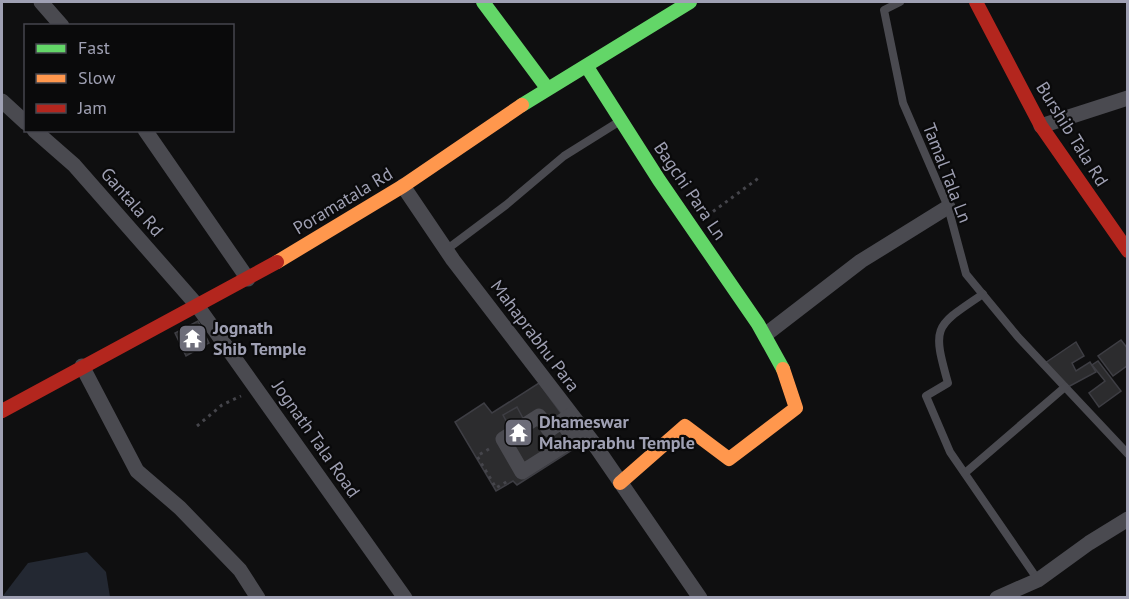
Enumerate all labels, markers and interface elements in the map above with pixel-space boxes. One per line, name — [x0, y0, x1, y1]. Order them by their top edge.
legend — [24, 24, 234, 132]
text: Fast — [78, 36, 110, 59]
text: Slow — [78, 66, 116, 89]
street label: Burshib Tala Rd — [1031, 77, 1114, 190]
text: Jam — [77, 96, 107, 119]
street label: Tamal Tala Ln — [918, 120, 977, 226]
street label: Bagchi Para Ln — [649, 137, 732, 244]
street label: Gantala Rd — [96, 162, 169, 241]
street label: Poramatala Rd — [289, 162, 397, 239]
street label: Mahaprabhu Para — [486, 275, 585, 396]
place label: Jognath Shib Temple — [212, 316, 306, 360]
temple icon: Jognath Shib Temple — [176, 322, 208, 354]
street label: Jognath Tala Road — [267, 375, 365, 502]
place label: Dhameswar Mahaprabhu Temple — [539, 410, 695, 454]
temple icon: Dhameswar Mahaprabhu Temple — [502, 416, 534, 448]

